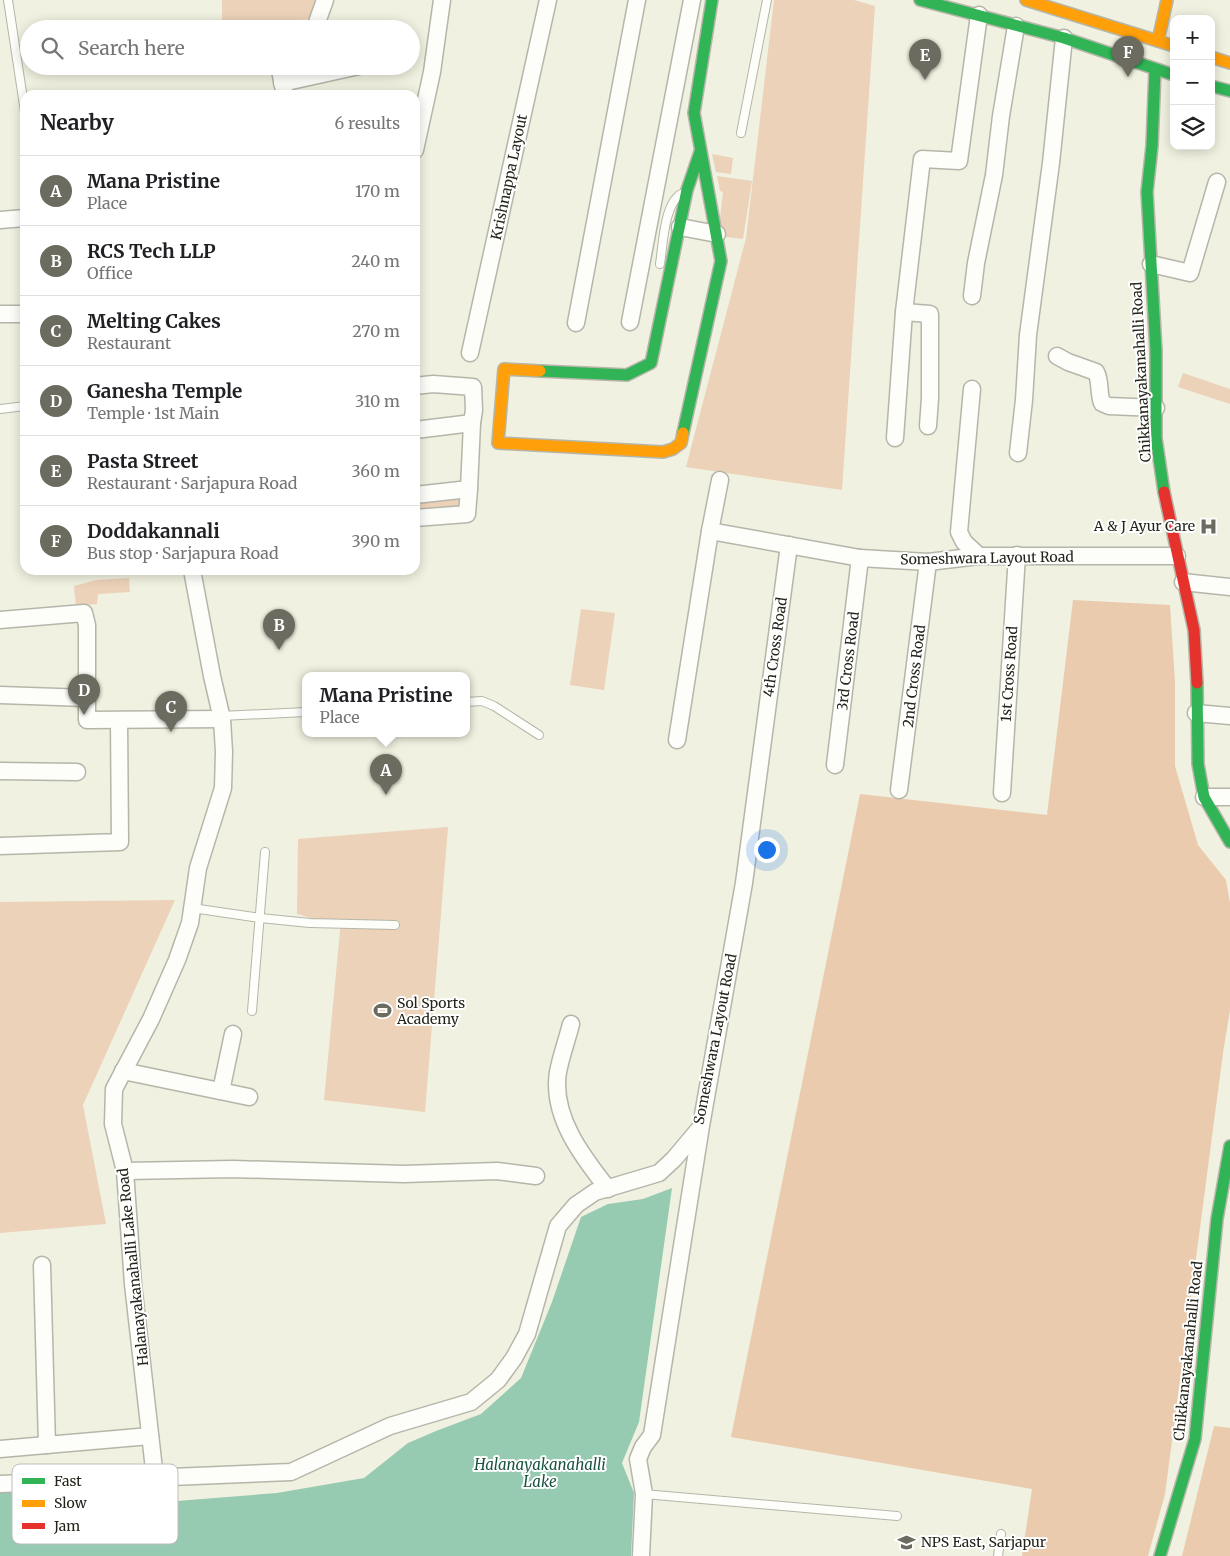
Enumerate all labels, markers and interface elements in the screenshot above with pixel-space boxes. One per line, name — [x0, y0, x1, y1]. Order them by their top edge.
map controls — [1170, 15, 1215, 150]
button: + — [1170, 15, 1215, 60]
search box — [20, 20, 420, 75]
icon: search — [38, 34, 66, 62]
text: Search here — [78, 36, 185, 60]
pin: F — [1112, 36, 1144, 77]
pin: E — [909, 39, 941, 80]
button: − — [1170, 60, 1215, 105]
button: layers — [1170, 105, 1215, 150]
text: Nearby — [40, 109, 114, 136]
street label: Krishnappa Layout — [487, 112, 531, 242]
text: 6 results — [335, 113, 400, 133]
text: Mana Pristine — [87, 169, 220, 193]
text: A — [50, 181, 62, 201]
text: 170 m — [355, 181, 400, 201]
text: Place — [87, 193, 127, 213]
text: RCS Tech LLP — [87, 239, 216, 263]
text: B — [50, 251, 62, 271]
text: 240 m — [351, 251, 400, 271]
text: Office — [87, 263, 133, 283]
street label: Chikkanayakanahalli Road — [1127, 281, 1155, 463]
text: Melting Cakes — [87, 309, 221, 333]
text: C — [51, 321, 61, 341]
text: 270 m — [352, 321, 400, 341]
text: Restaurant — [87, 333, 171, 353]
text: Ganesha Temple — [87, 379, 242, 403]
text: D — [50, 391, 62, 411]
text: 310 m — [355, 391, 400, 411]
text: Temple · 1st Main — [87, 403, 219, 423]
text: Pasta Street — [87, 449, 198, 473]
text: E — [51, 461, 61, 481]
text: 360 m — [351, 461, 400, 481]
text: Restaurant · Sarjapura Road — [87, 473, 297, 493]
hospital icon: A & J Ayur Care — [1199, 516, 1219, 536]
place label: A & J Ayur Care — [1093, 517, 1195, 535]
text: Doddakannali — [87, 519, 220, 543]
text: F — [51, 531, 61, 551]
text: 390 m — [352, 531, 400, 551]
text: Bus stop · Sarjapura Road — [87, 543, 279, 563]
street label: Someshwara Layout Road — [900, 547, 1075, 569]
street label: 4th Cross Road — [759, 595, 791, 698]
pin: B — [263, 609, 295, 650]
street label: 3rd Cross Road — [833, 610, 863, 711]
street label: 2nd Cross Road — [899, 623, 929, 728]
street label: 1st Cross Road — [997, 625, 1021, 723]
popup — [302, 672, 470, 737]
pin: D — [68, 674, 100, 715]
text: Mana Pristine — [320, 683, 452, 707]
pin: C — [155, 691, 187, 732]
text: Place — [320, 707, 360, 727]
pin: A — [370, 754, 402, 795]
your location — [754, 837, 780, 863]
street label: Someshwara Layout Road — [690, 951, 741, 1126]
place label: Sol Sports Academy — [396, 994, 465, 1028]
sports icon: Sol Sports Academy — [373, 1001, 393, 1021]
street label: Halanayakanahalli Lake Road — [114, 1167, 152, 1367]
street label: Chikkanayakanahalli Road — [1170, 1260, 1206, 1442]
water label: Halanayakanahalli Lake — [473, 1455, 606, 1491]
legend — [12, 1464, 178, 1544]
text: Fast — [54, 1472, 82, 1490]
text: Slow — [54, 1494, 87, 1512]
text: Jam — [53, 1517, 80, 1535]
school or university icon: NPS East, Sarjapur — [897, 1532, 917, 1552]
place label: NPS East, Sarjapur — [921, 1533, 1046, 1551]

